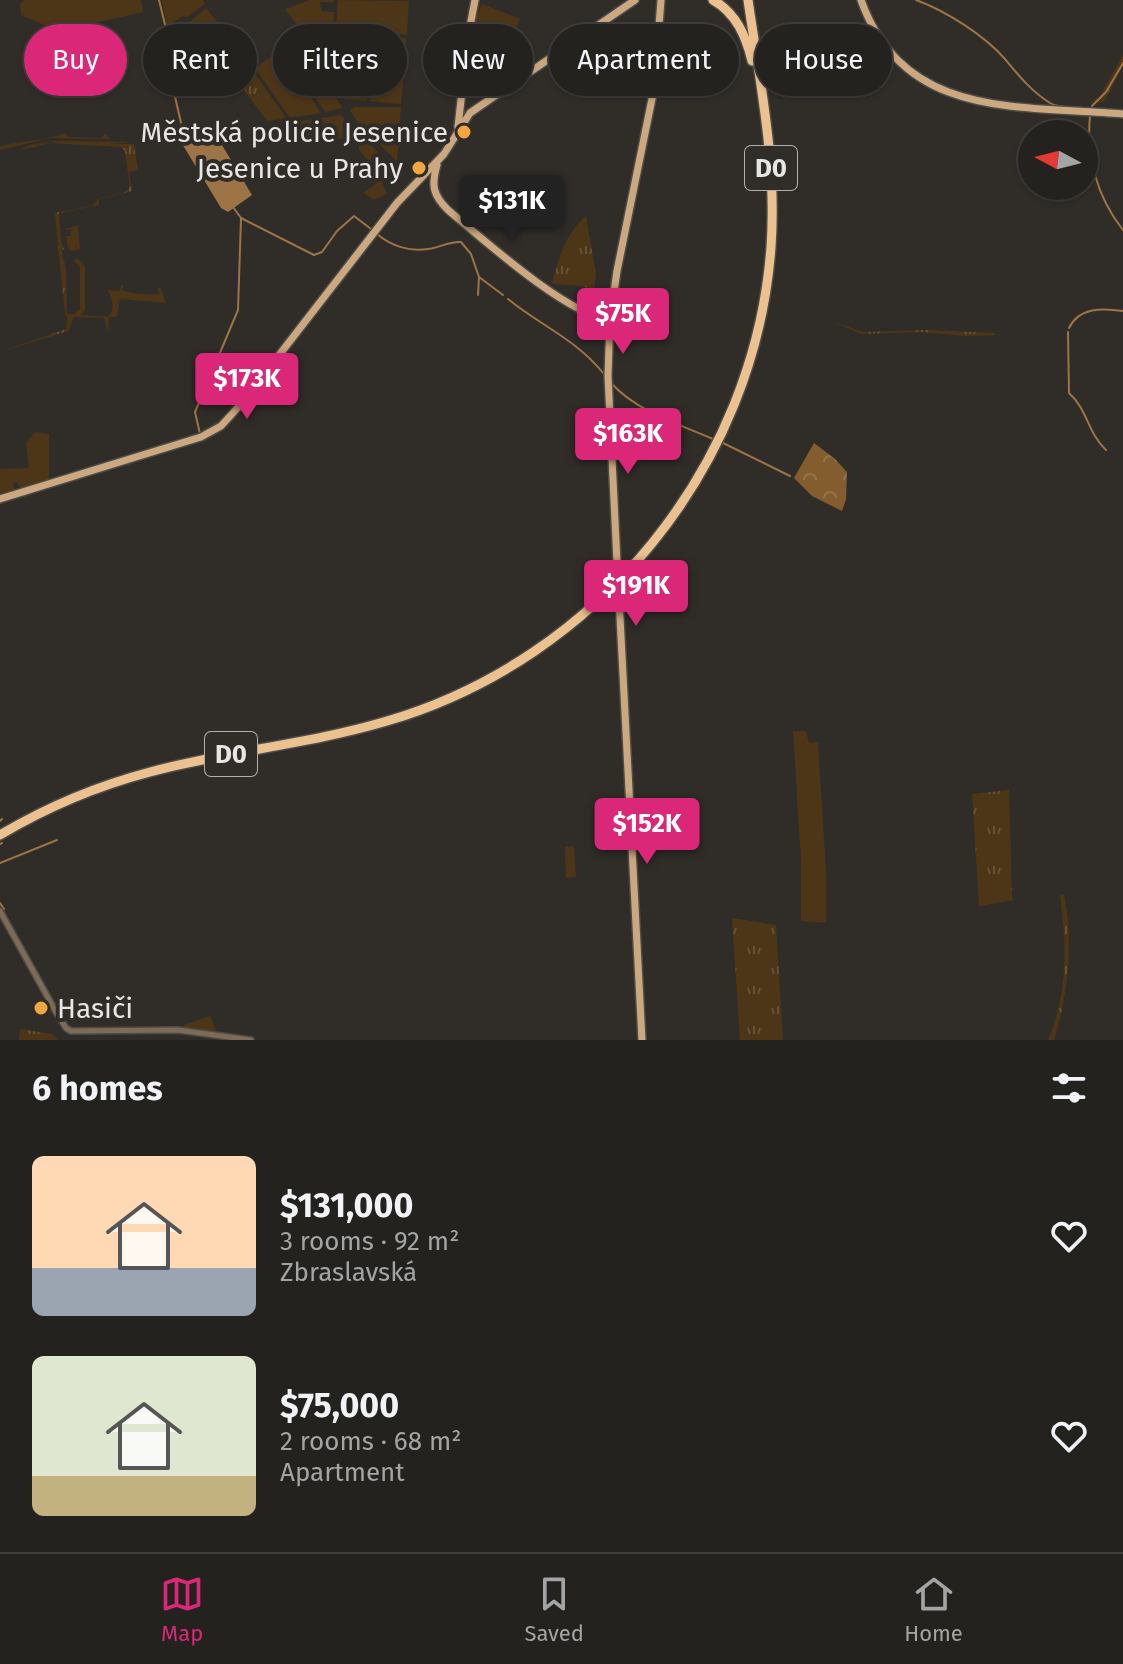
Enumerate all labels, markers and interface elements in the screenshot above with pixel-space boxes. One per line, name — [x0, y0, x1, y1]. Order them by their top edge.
chip: Buy — [24, 24, 127, 96]
chip: Rent — [143, 24, 257, 96]
chip: Filters — [273, 24, 407, 96]
chip: New — [423, 24, 533, 96]
chip: Apartment — [549, 24, 739, 96]
chip: House — [755, 24, 892, 96]
place label: Městská policie Jesenice — [141, 116, 448, 149]
north arrow — [1018, 120, 1098, 200]
map controls — [1018, 120, 1098, 200]
marker: Městská policie Jesenice — [455, 123, 473, 141]
road number: D0 — [745, 146, 797, 190]
place label: Jesenice u Prahy — [197, 152, 403, 185]
marker: Jesenice u Prahy — [410, 159, 428, 177]
pin: $131K — [456, 175, 568, 243]
text: $131K — [479, 185, 545, 216]
pin: $75K — [576, 288, 670, 356]
text: $75K — [595, 298, 651, 329]
pin: $173K — [191, 353, 303, 421]
text: $173K — [213, 363, 281, 394]
pin: $163K — [572, 408, 684, 476]
text: $163K — [593, 418, 663, 449]
pin: $191K — [580, 560, 692, 628]
text: $191K — [602, 570, 670, 601]
road number: D0 — [205, 732, 257, 776]
pin: $152K — [591, 798, 703, 866]
text: $152K — [613, 808, 681, 839]
place label: Hasiči — [57, 992, 133, 1025]
marker: Hasiči — [32, 999, 50, 1017]
icon: filters — [1047, 1066, 1091, 1110]
text: 6 homes — [32, 1068, 163, 1109]
text: $131,000 — [280, 1185, 413, 1226]
icon: home — [96, 1188, 192, 1284]
icon: heart — [1047, 1214, 1091, 1258]
text: 3 rooms · 92 m² — [280, 1226, 459, 1257]
text: Zbraslavská — [280, 1257, 417, 1288]
text: $75,000 — [280, 1385, 399, 1426]
icon: home — [96, 1388, 192, 1484]
icon: heart — [1047, 1414, 1091, 1458]
text: 2 rooms · 68 m² — [280, 1426, 461, 1457]
text: Apartment — [280, 1457, 405, 1488]
tab: Map — [160, 1572, 204, 1647]
tab: Saved — [524, 1572, 584, 1647]
tab: Home — [904, 1572, 963, 1647]

